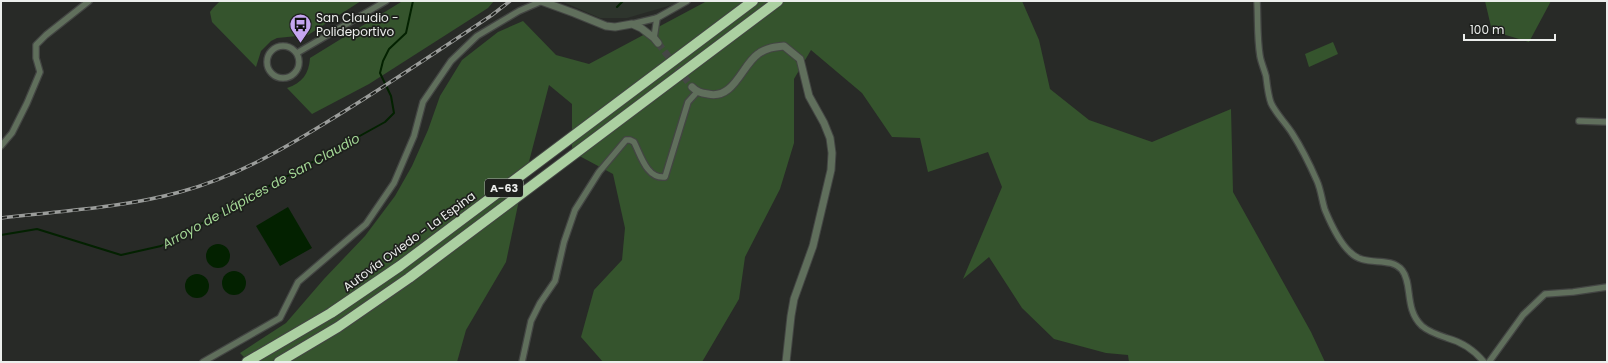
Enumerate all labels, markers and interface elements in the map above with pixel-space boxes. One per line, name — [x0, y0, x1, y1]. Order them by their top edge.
place label: San Claudio - Polideportivo — [316, 9, 399, 40]
bus stop icon: San Claudio - Polideportivo — [287, 11, 313, 44]
scale bar — [1464, 16, 1555, 42]
text: 100 m — [1470, 21, 1504, 38]
water label: Arroyo de Llápices de San Claudio — [158, 129, 363, 254]
road number: A-63 — [485, 179, 523, 197]
street label: Autovía Oviedo - La Espina — [339, 187, 479, 295]

